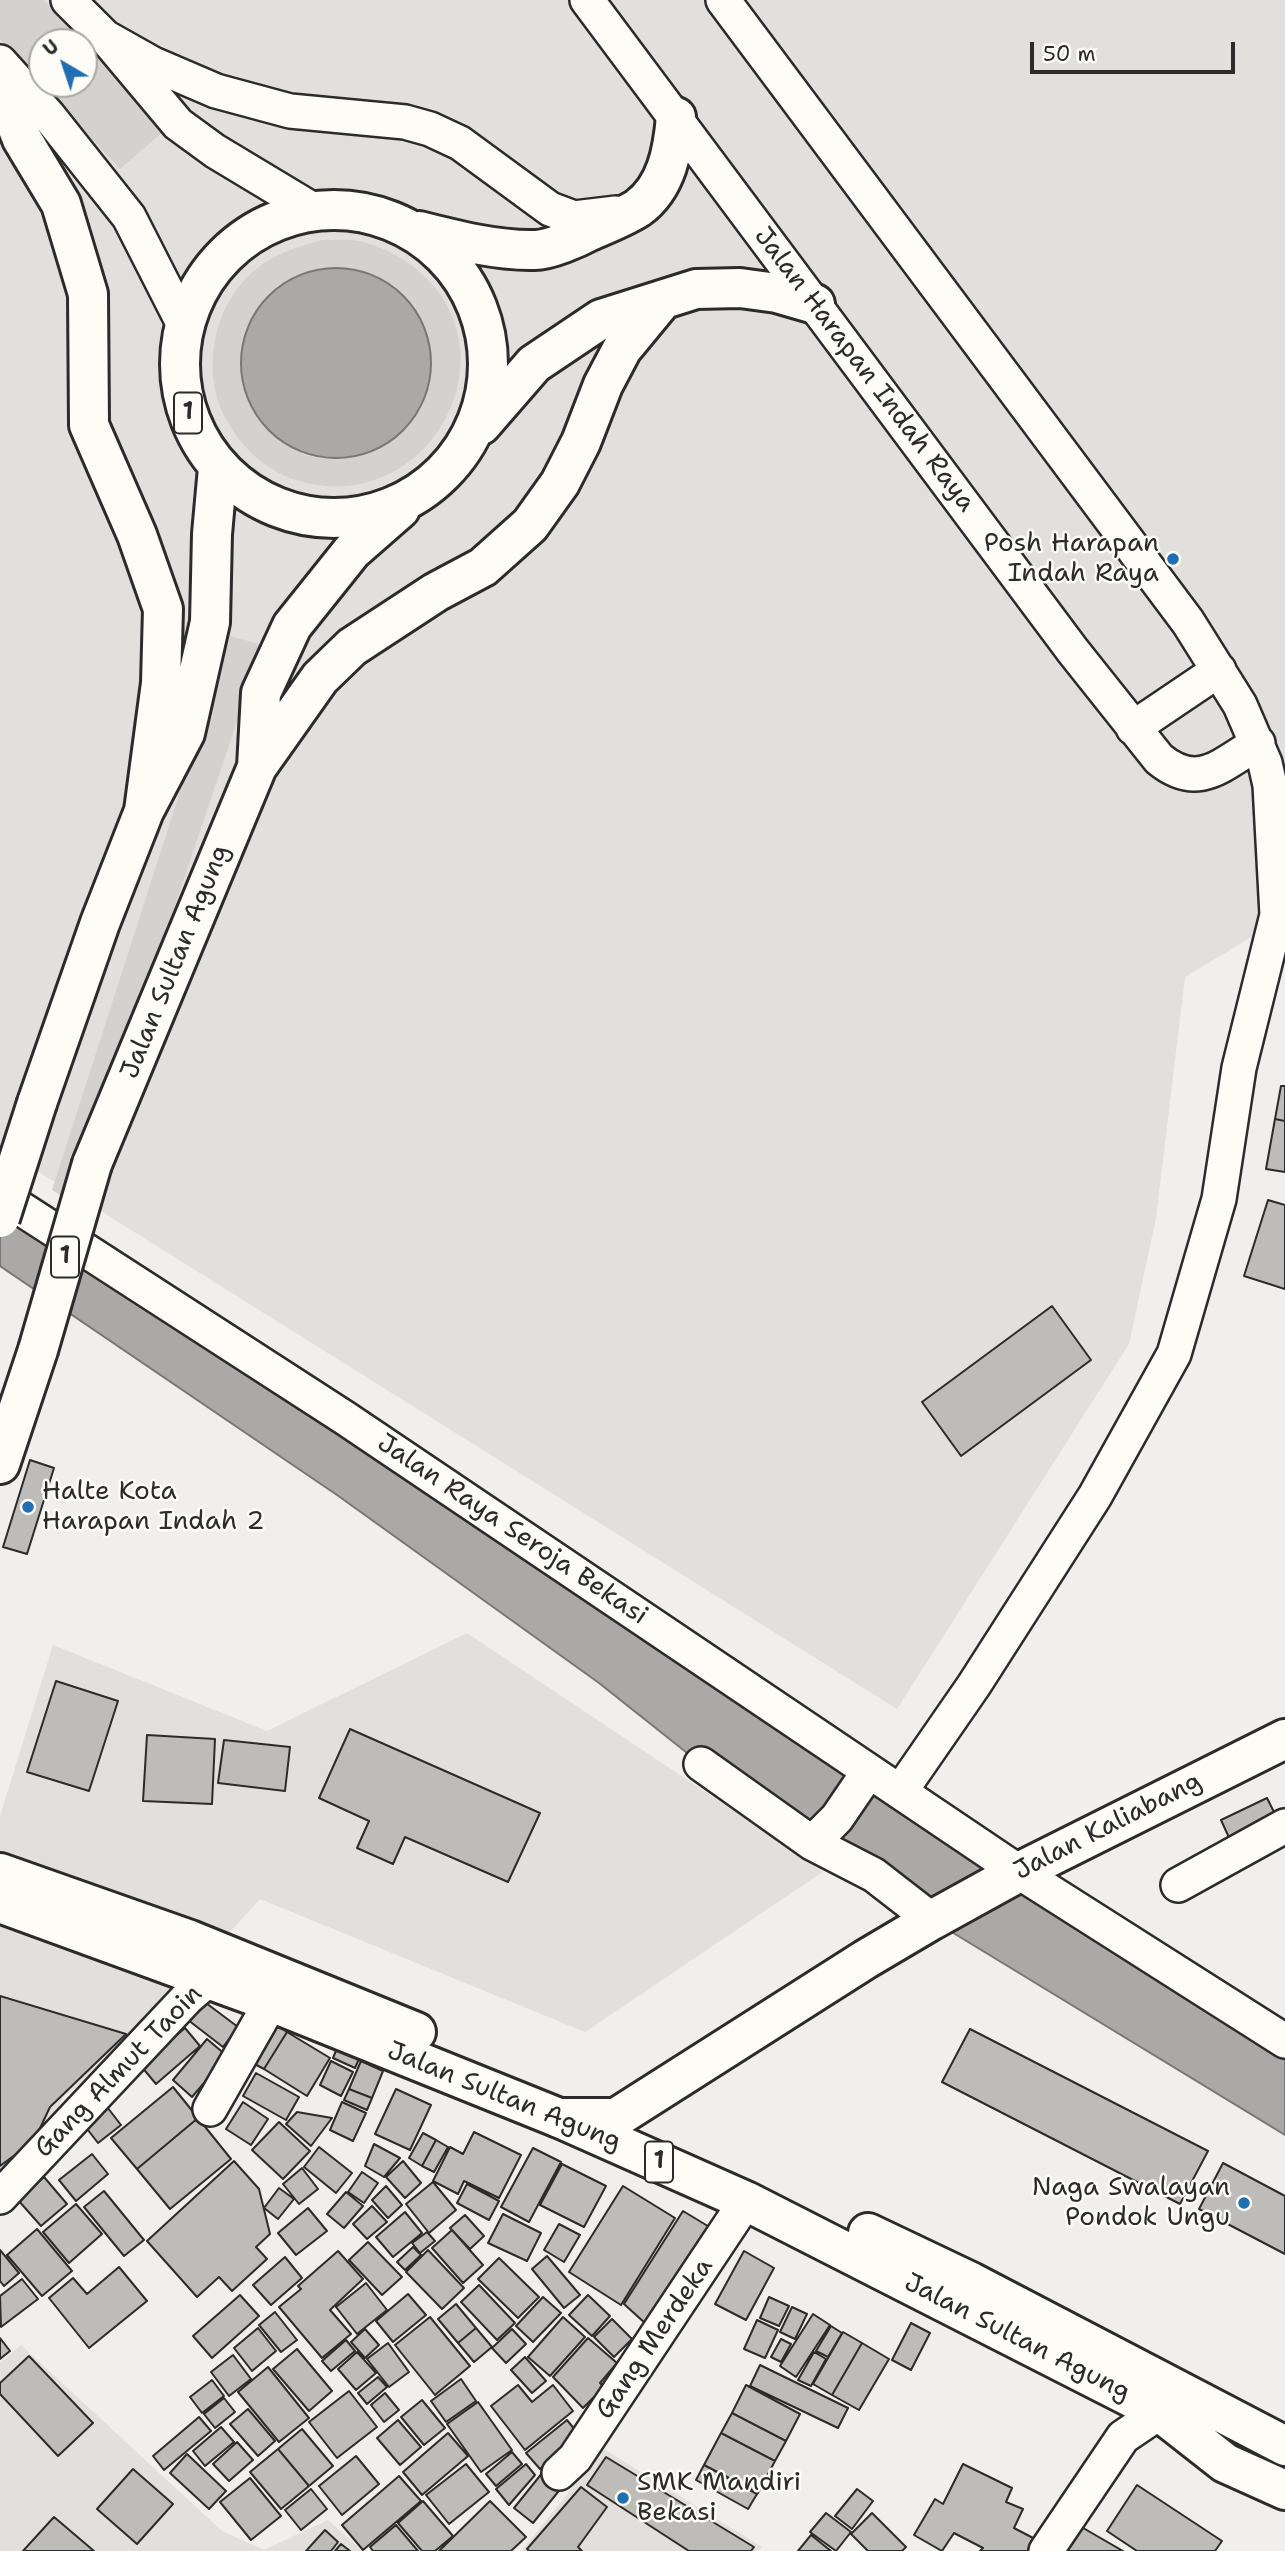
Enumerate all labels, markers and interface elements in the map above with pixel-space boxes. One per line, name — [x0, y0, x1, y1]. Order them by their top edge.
north arrow — [28, 28, 98, 98]
scale bar — [1033, 28, 1238, 72]
text: U — [38, 34, 64, 62]
text: 50 m — [1043, 40, 1096, 68]
street label: Jalan Harapan Indah Raya — [747, 222, 981, 518]
road number: 1 — [174, 392, 202, 434]
place label: Posh Harapan Indah Raya — [984, 528, 1159, 590]
marker: Posh Harapan Indah Raya — [1165, 551, 1181, 567]
street label: Jalan Sultan Agung — [115, 840, 237, 1084]
road number: 1 — [51, 1237, 79, 1278]
street label: Jalan Raya Seroja Bekasi — [371, 1428, 653, 1632]
place label: Halte Kota Harapan Indah 2 — [42, 1476, 264, 1538]
marker: Halte Kota Harapan Indah 2 — [20, 1499, 36, 1515]
street label: Jalan Kaliabang — [1009, 1766, 1207, 1888]
street label: Gang Almut Taoin — [29, 1979, 209, 2165]
street label: Jalan Sultan Agung — [382, 2036, 626, 2158]
road number: 1 — [645, 2141, 673, 2182]
place label: Naga Swalayan Pondok Ungu — [1032, 2172, 1230, 2234]
marker: Naga Swalayan Pondok Ungu — [1236, 2195, 1252, 2211]
street label: Gang Merdeka — [590, 2253, 720, 2425]
street label: Jalan Sultan Agung — [899, 2267, 1135, 2409]
place label: SMK Mandiri Bekasi — [637, 2467, 801, 2528]
marker: SMK Mandiri Bekasi — [615, 2490, 631, 2506]

